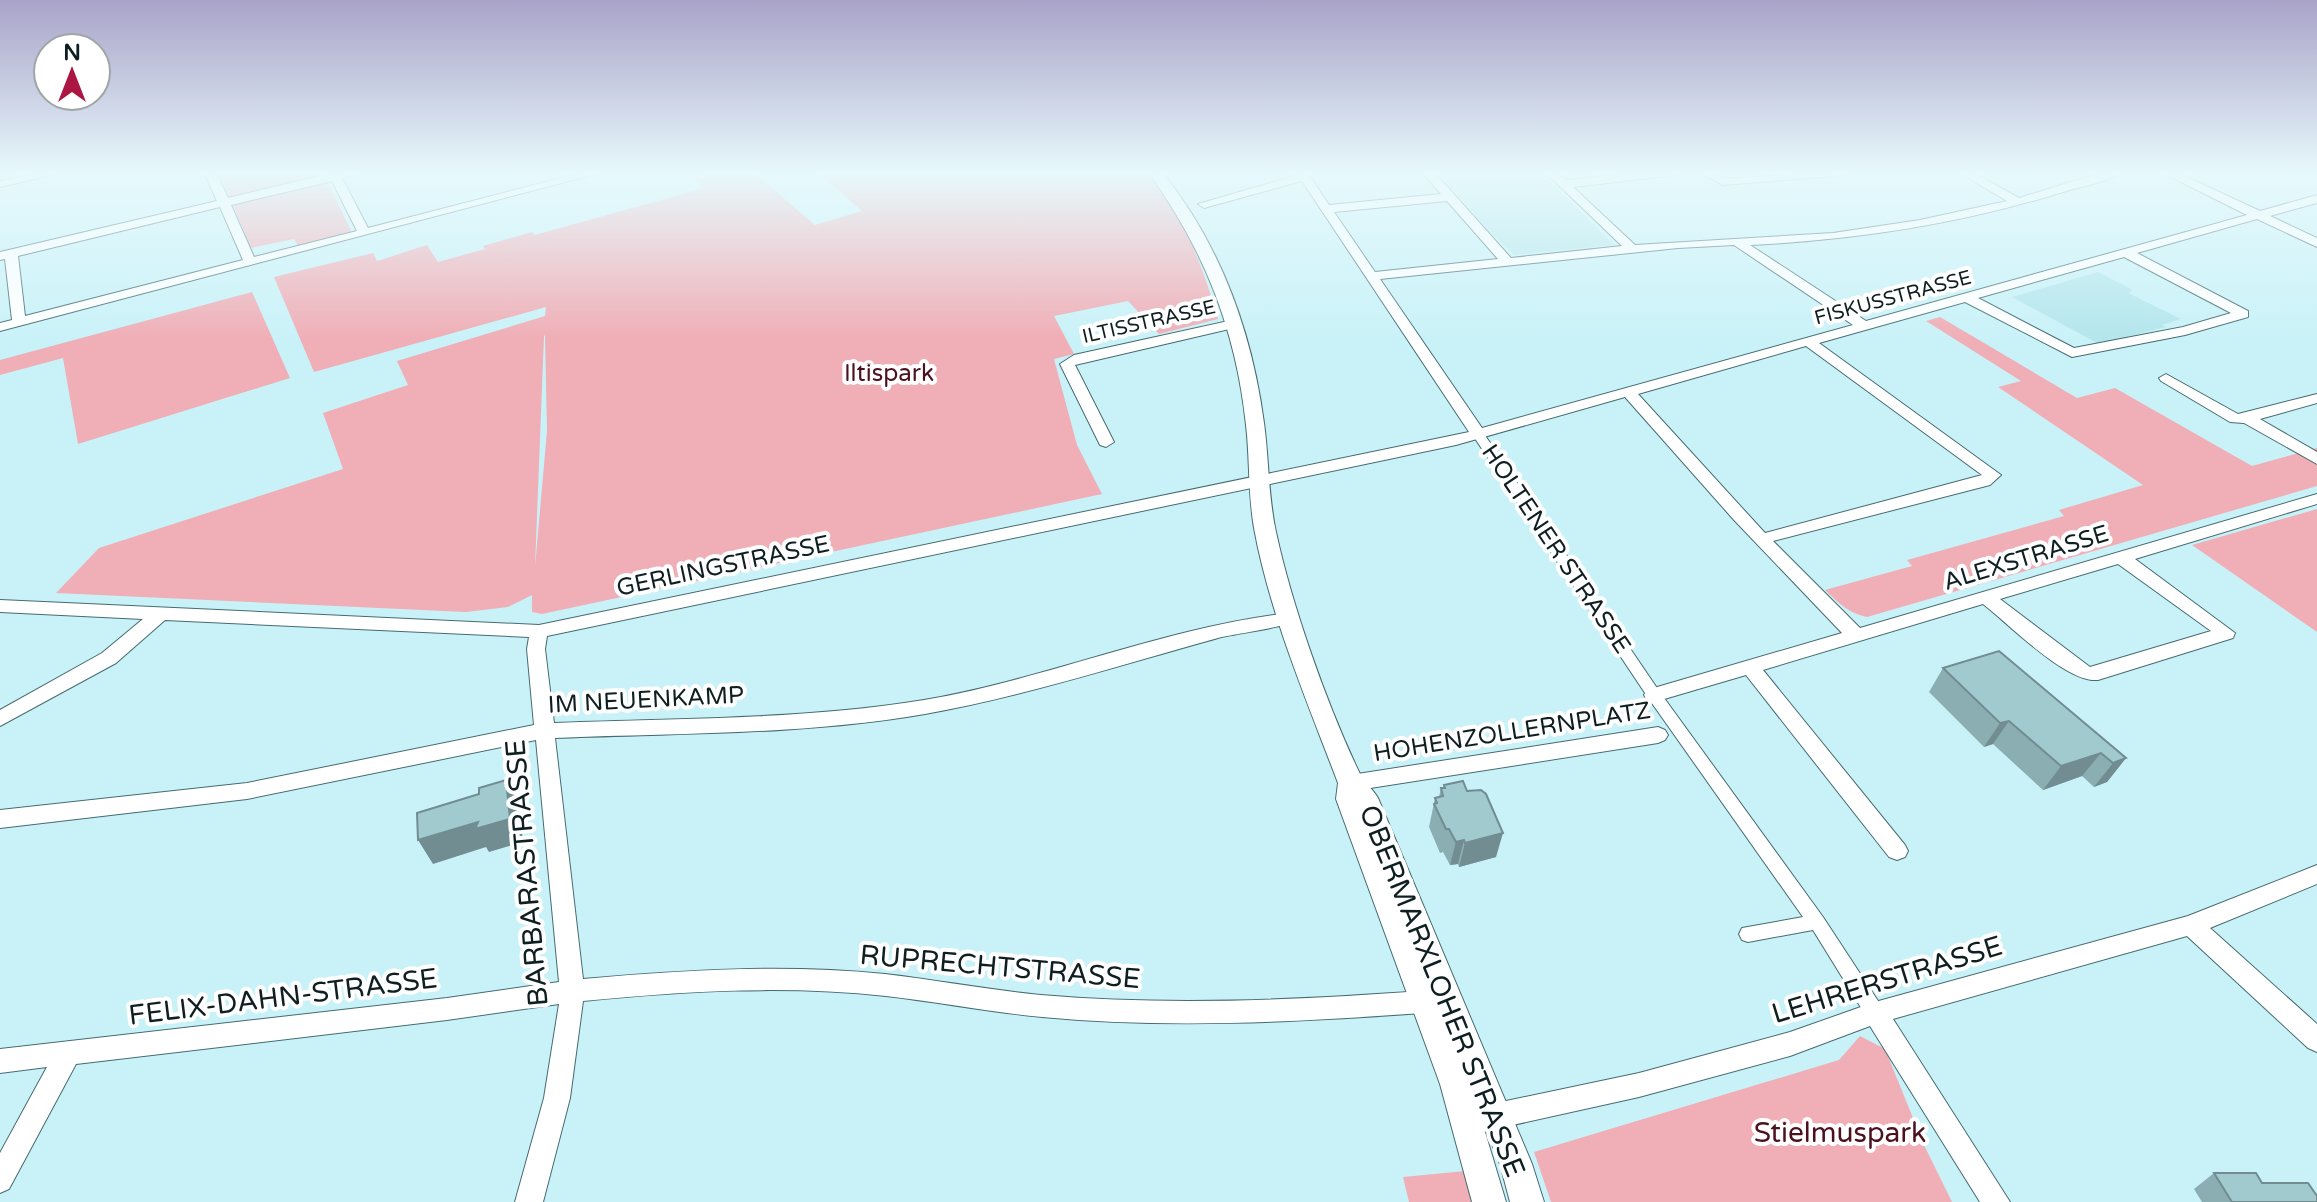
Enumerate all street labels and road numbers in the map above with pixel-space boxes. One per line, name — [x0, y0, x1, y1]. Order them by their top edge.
street label: FISKUSSTRASSE — [1812, 266, 1974, 330]
street label: ILTISSTRASSE — [1080, 295, 1218, 349]
street label: HOLTENER STRASSE — [1475, 439, 1637, 659]
street label: ALEXSTRASSE — [1940, 519, 2112, 597]
street label: GERLINGSTRASSE — [614, 529, 832, 603]
street label: IM NEUENKAMP — [547, 680, 745, 720]
street label: HOHENZOLLERNPLATZ — [1371, 696, 1653, 768]
street label: BARBARASTRASSE — [498, 738, 556, 1008]
street label: OBERMARXLOHER STRASSE — [1352, 800, 1532, 1182]
street label: LEHRERSTRASSE — [1768, 929, 2006, 1031]
street label: RUPRECHTSTRASSE — [858, 938, 1142, 996]
street label: FELIX-DAHN-STRASSE — [127, 961, 439, 1033]

